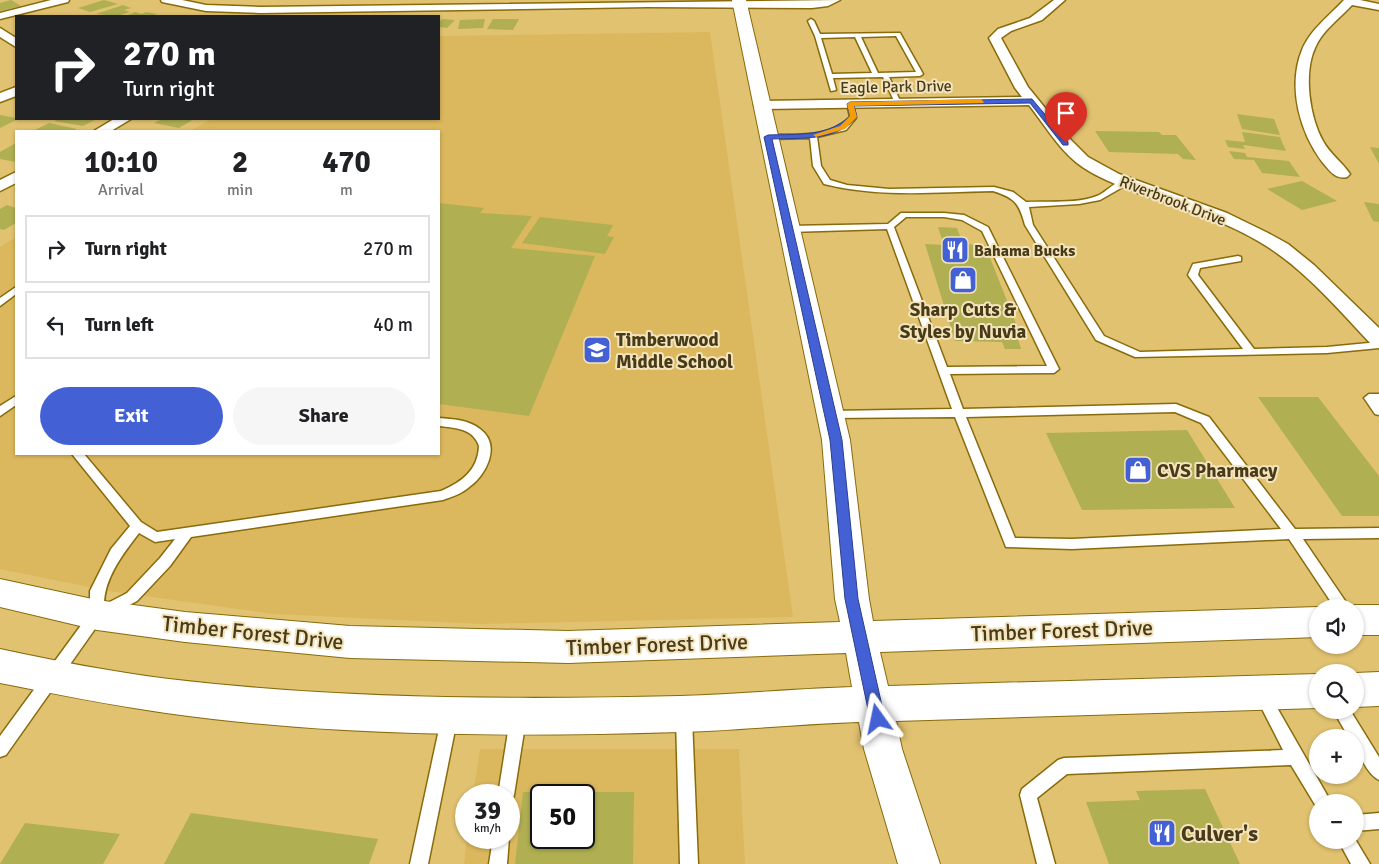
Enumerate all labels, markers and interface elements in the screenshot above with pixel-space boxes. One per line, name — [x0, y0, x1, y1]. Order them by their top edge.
text: 270 m — [123, 32, 216, 75]
icon: right — [40, 35, 105, 100]
text: Turn right — [123, 75, 215, 102]
street label: Eagle Park Drive — [840, 76, 952, 98]
pin — [1045, 92, 1087, 143]
icon: arrive — [1052, 99, 1080, 127]
text: 10:10 — [84, 144, 158, 181]
text: 2 — [232, 144, 248, 181]
text: 470 — [322, 144, 371, 181]
street label: Riverbrook Drive — [1116, 171, 1229, 230]
text: Arrival — [98, 180, 144, 200]
text: min — [227, 180, 253, 200]
text: m — [340, 180, 353, 200]
icon: right — [42, 235, 70, 263]
restaurant icon: Bahama Bucks — [940, 235, 970, 265]
text: Turn right — [85, 237, 167, 261]
text: 270 m — [363, 237, 413, 261]
place label: Bahama Bucks — [974, 241, 1075, 261]
shop icon: Sharp Cuts & Styles by Nuvia — [948, 265, 978, 295]
place label: Sharp Cuts & Styles by Nuvia — [900, 298, 1027, 344]
icon: left — [42, 311, 70, 339]
text: Turn left — [85, 313, 154, 337]
text: 40 m — [373, 313, 413, 337]
place label: Timberwood Middle School — [616, 328, 733, 374]
school or university icon: Timberwood Middle School — [582, 335, 612, 365]
button: Exit — [40, 387, 223, 445]
button: Share — [233, 387, 415, 445]
shop icon: CVS Pharmacy — [1123, 455, 1153, 485]
place label: CVS Pharmacy — [1157, 459, 1278, 483]
map controls — [1309, 599, 1364, 849]
button: sound — [1309, 599, 1364, 654]
street label: Timber Forest Drive — [161, 610, 345, 655]
street label: Timber Forest Drive — [970, 614, 1154, 647]
street label: Timber Forest Drive — [565, 628, 749, 661]
button: search — [1309, 664, 1364, 719]
position arrow — [851, 692, 903, 744]
button: + — [1309, 729, 1364, 784]
speed limit sign: 50 — [530, 784, 595, 849]
button: − — [1309, 794, 1364, 849]
text: 39 — [474, 795, 501, 826]
restaurant icon: Culver's — [1147, 818, 1177, 848]
place label: Culver's — [1181, 820, 1258, 847]
text: km/h — [474, 821, 501, 836]

